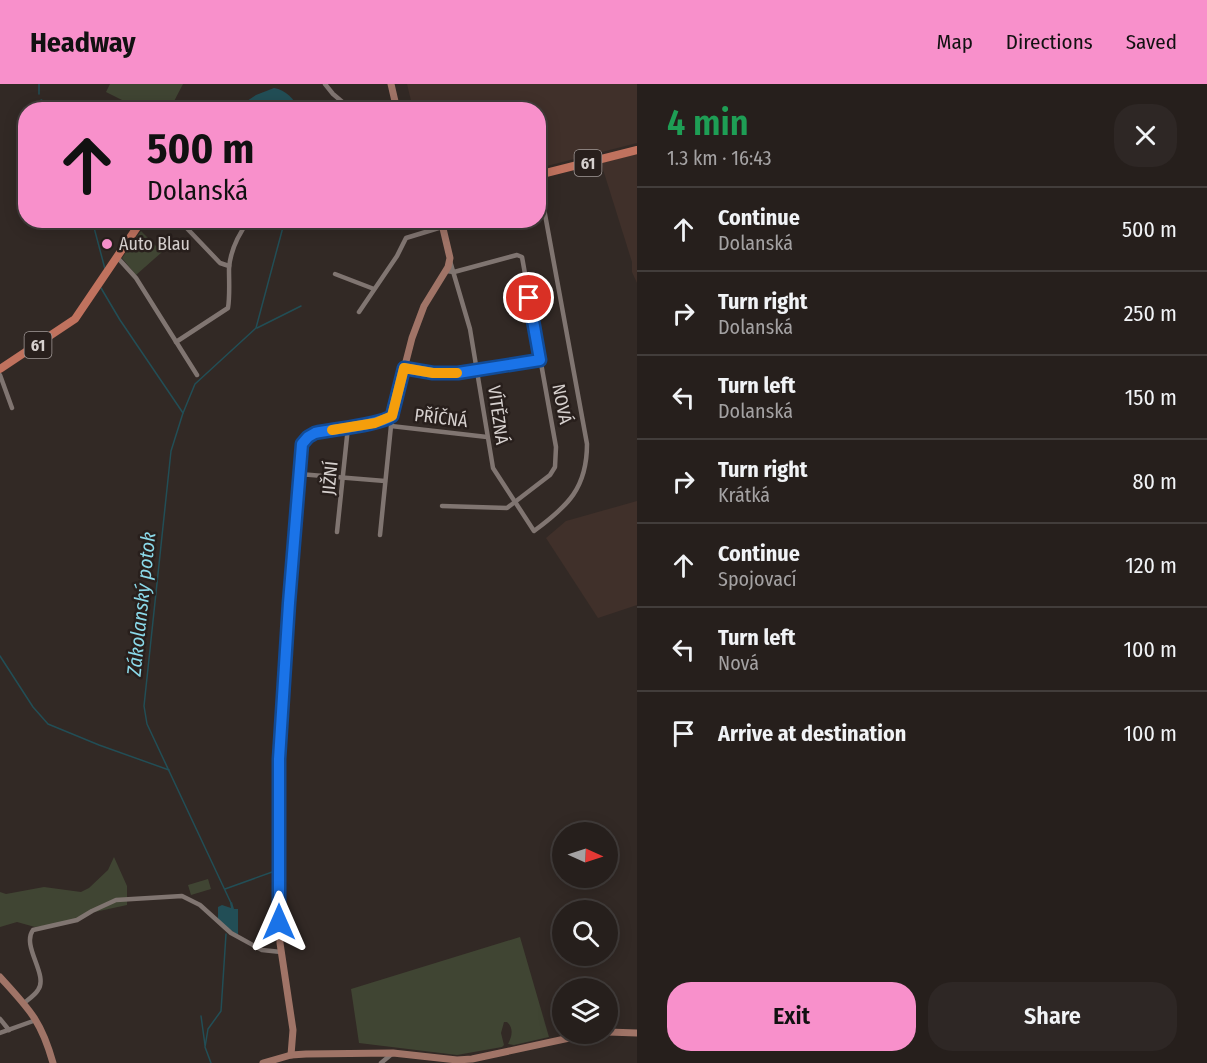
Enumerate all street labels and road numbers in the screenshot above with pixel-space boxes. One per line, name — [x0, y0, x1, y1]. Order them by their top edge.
road number: 61 — [574, 150, 602, 176]
road number: 61 — [24, 332, 51, 358]
street label: NOVÁ — [547, 382, 578, 427]
street label: VÍTĚZNÁ — [483, 384, 514, 446]
street label: PŘÍČNÁ — [413, 403, 470, 432]
street label: JIŽNÍ — [316, 460, 343, 496]

